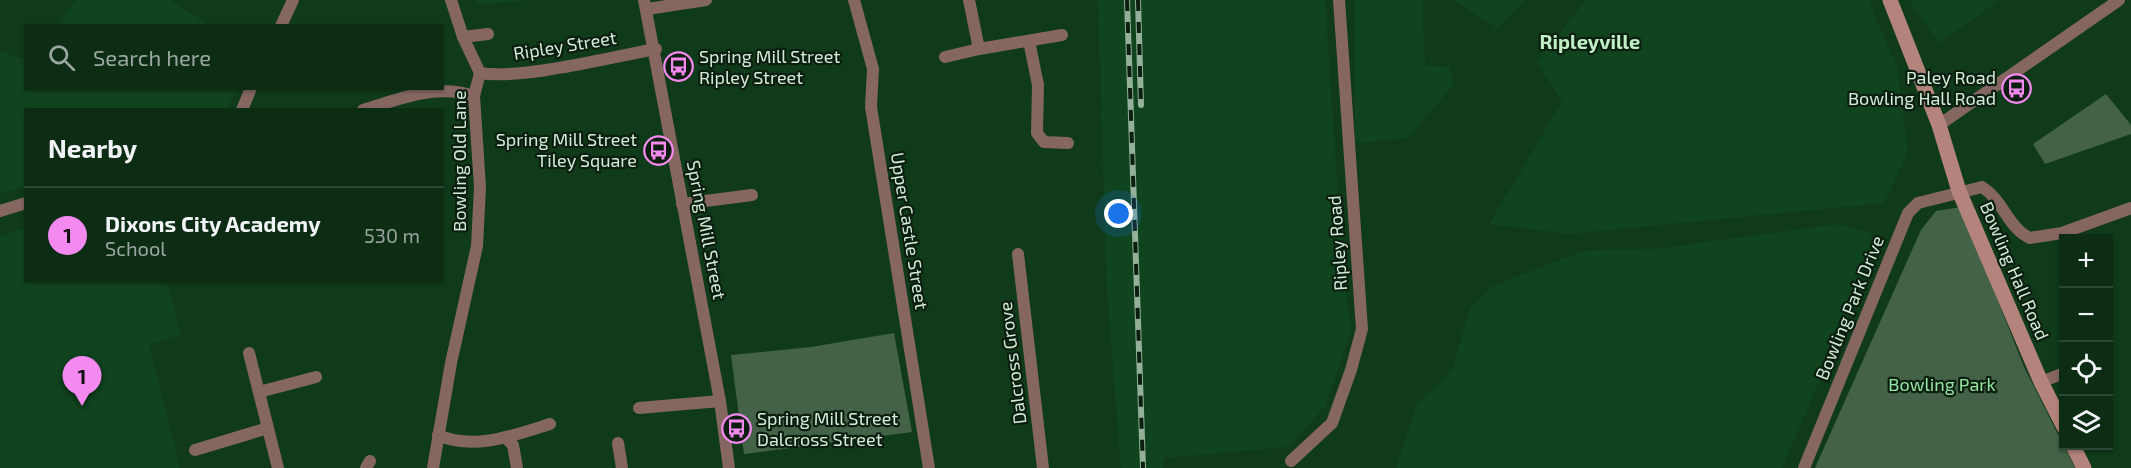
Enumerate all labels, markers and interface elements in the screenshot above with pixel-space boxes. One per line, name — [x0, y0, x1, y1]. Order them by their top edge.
search box — [24, 24, 444, 90]
street label: Ripley Street — [512, 26, 618, 64]
district label: Ripleyville — [1540, 29, 1640, 54]
icon: search — [45, 41, 78, 74]
text: Search here — [93, 44, 211, 70]
place label: Spring Mill Street Ripley Street — [699, 45, 840, 88]
bus stop icon: Spring Mill Street Ripley Street — [662, 51, 694, 83]
place label: Paley Road Bowling Hall Road — [1848, 66, 1996, 109]
bus stop icon: Paley Road Bowling Hall Road — [2001, 72, 2033, 104]
street label: Bowling Old Lane — [448, 90, 470, 232]
place label: Spring Mill Street Tiley Square — [496, 128, 637, 171]
text: Nearby — [48, 132, 137, 163]
bus stop icon: Spring Mill Street Tiley Square — [642, 134, 674, 166]
street label: Upper Castle Street — [887, 151, 933, 311]
street label: Spring Mill Street — [683, 158, 731, 301]
street label: Ripley Road — [1323, 195, 1351, 292]
street label: Bowling Hall Road — [1976, 198, 2054, 343]
your location — [1104, 199, 1133, 228]
text: Dixons City Academy — [105, 210, 321, 236]
text: 1 — [63, 223, 72, 247]
text: 530 m — [364, 223, 420, 247]
street label: Bowling Park Drive — [1810, 232, 1888, 383]
map controls — [2059, 234, 2113, 450]
button: + — [2059, 234, 2113, 288]
text: School — [105, 236, 166, 260]
button: − — [2059, 288, 2113, 342]
street label: Dalcross Grove — [994, 301, 1030, 426]
button: locate — [2059, 342, 2113, 396]
pin: 1 — [62, 356, 101, 406]
park label: Bowling Park — [1888, 373, 1996, 395]
button: layers — [2059, 396, 2113, 450]
place label: Spring Mill Street Dalcross Street — [757, 407, 898, 450]
bus stop icon: Spring Mill Street Dalcross Street — [720, 413, 752, 445]

